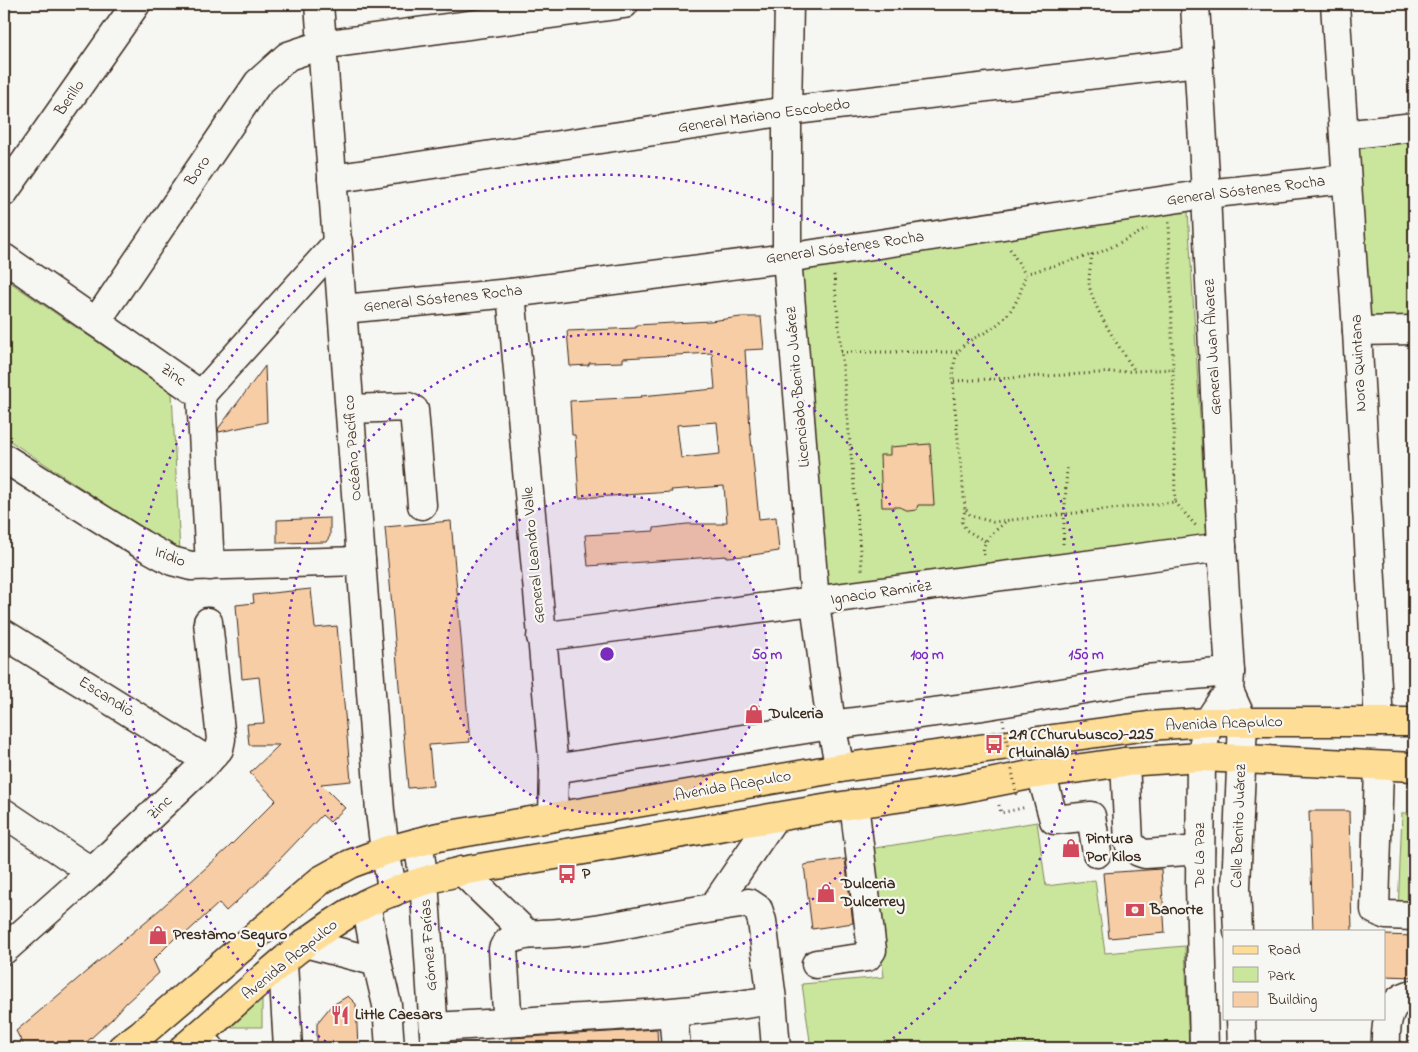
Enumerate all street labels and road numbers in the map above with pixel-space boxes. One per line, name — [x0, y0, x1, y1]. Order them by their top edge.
street label: Berillo — [48, 75, 91, 122]
street label: General Mariano Escobedo — [677, 92, 851, 140]
street label: Boro — [178, 151, 217, 192]
street label: General Sóstenes Rocha — [1165, 169, 1327, 213]
street label: General Sóstenes Rocha — [764, 225, 926, 271]
street label: General Juan Álvarez — [1197, 278, 1229, 416]
street label: General Sóstenes Rocha — [362, 279, 524, 319]
street label: Licenciado Benito Juárez — [779, 305, 817, 468]
street label: Nora Quintana — [1344, 314, 1374, 412]
street label: Zinc — [155, 357, 192, 393]
street label: Océano Pacífico — [337, 394, 369, 502]
street label: General Leandro Valle — [516, 485, 552, 624]
street label: Iridio — [151, 540, 189, 574]
street label: Ignacio Ramirez — [829, 574, 933, 612]
street label: Escandio — [73, 670, 139, 724]
street label: Avenida Acapulco — [1165, 710, 1283, 738]
street label: Calle Benito Juárez — [1225, 763, 1253, 888]
street label: Avenida Acapulco — [673, 764, 793, 808]
street label: Zinc — [142, 789, 179, 826]
street label: De La Paz — [1188, 822, 1212, 889]
street label: Gómez Farías — [414, 898, 444, 992]
street label: Avenida Acapulco — [237, 914, 343, 1006]

